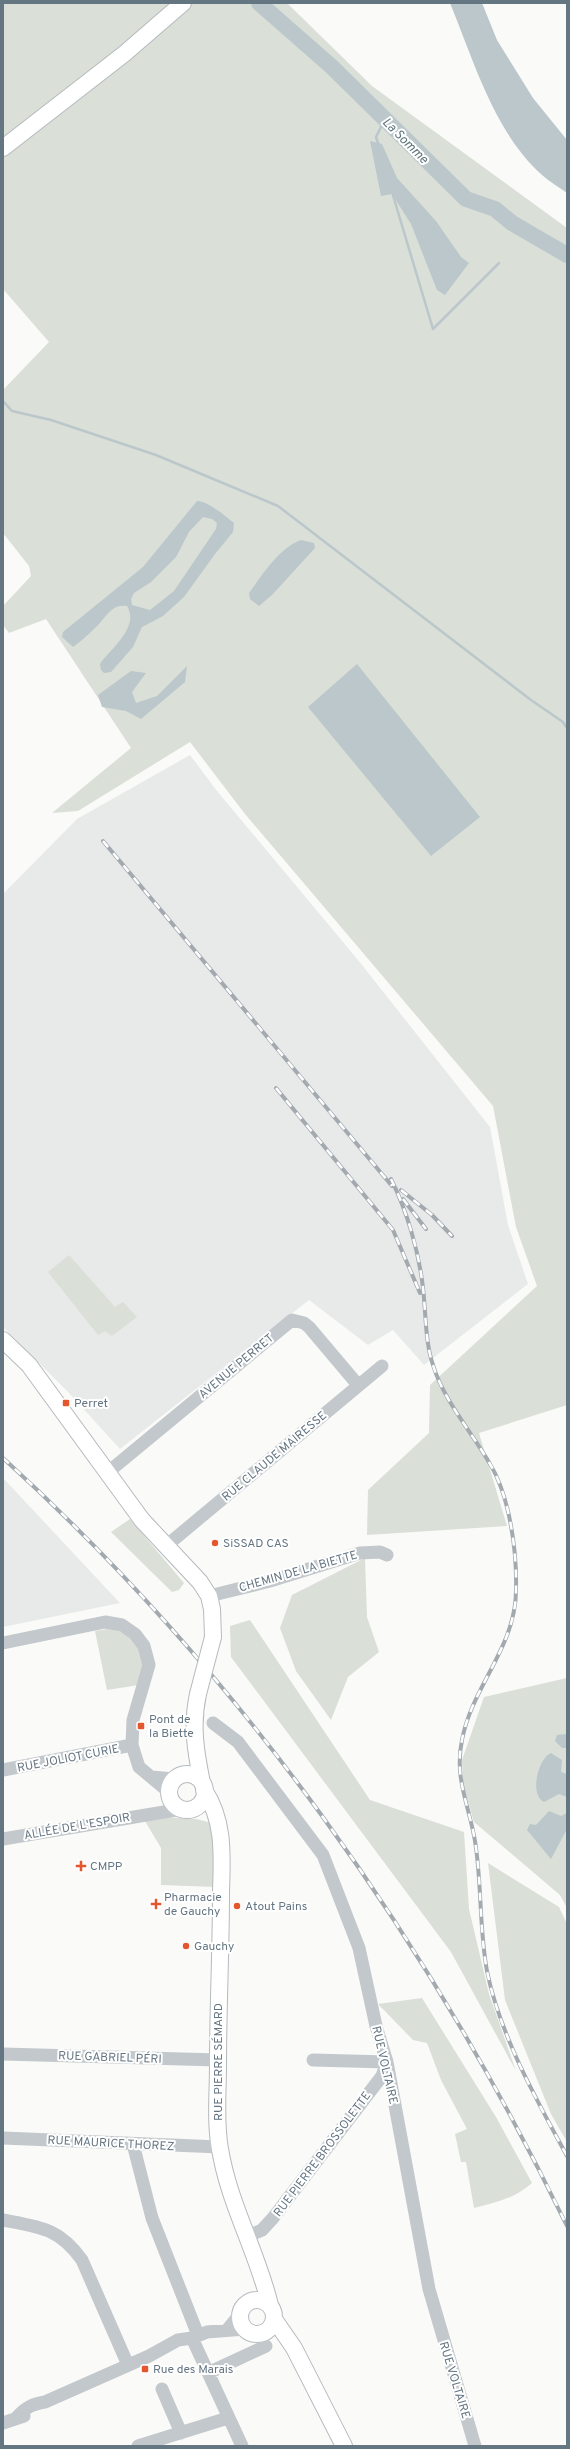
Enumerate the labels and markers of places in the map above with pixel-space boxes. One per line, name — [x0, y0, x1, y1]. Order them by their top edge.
place label: Perret — [74, 1396, 108, 1412]
marker: Perret — [61, 1398, 71, 1408]
place label: SiSSAD CAS — [223, 1536, 289, 1552]
marker: SiSSAD CAS — [210, 1538, 220, 1548]
place label: Pont de la Biette — [149, 1712, 194, 1742]
marker: Pont de la Biette — [136, 1721, 146, 1731]
place label: CMPP — [90, 1859, 123, 1875]
marker: CMPP — [75, 1860, 87, 1872]
place label: Pharmacie de Gauchy — [164, 1890, 222, 1920]
marker: Pharmacie de Gauchy — [151, 1899, 161, 1909]
place label: Atout Pains — [245, 1899, 307, 1915]
marker: Atout Pains — [232, 1901, 242, 1911]
place label: Gauchy — [194, 1939, 234, 1955]
marker: Gauchy — [181, 1941, 191, 1951]
place label: Rue des Marais — [153, 2362, 233, 2378]
marker: Rue des Marais — [140, 2364, 150, 2374]

